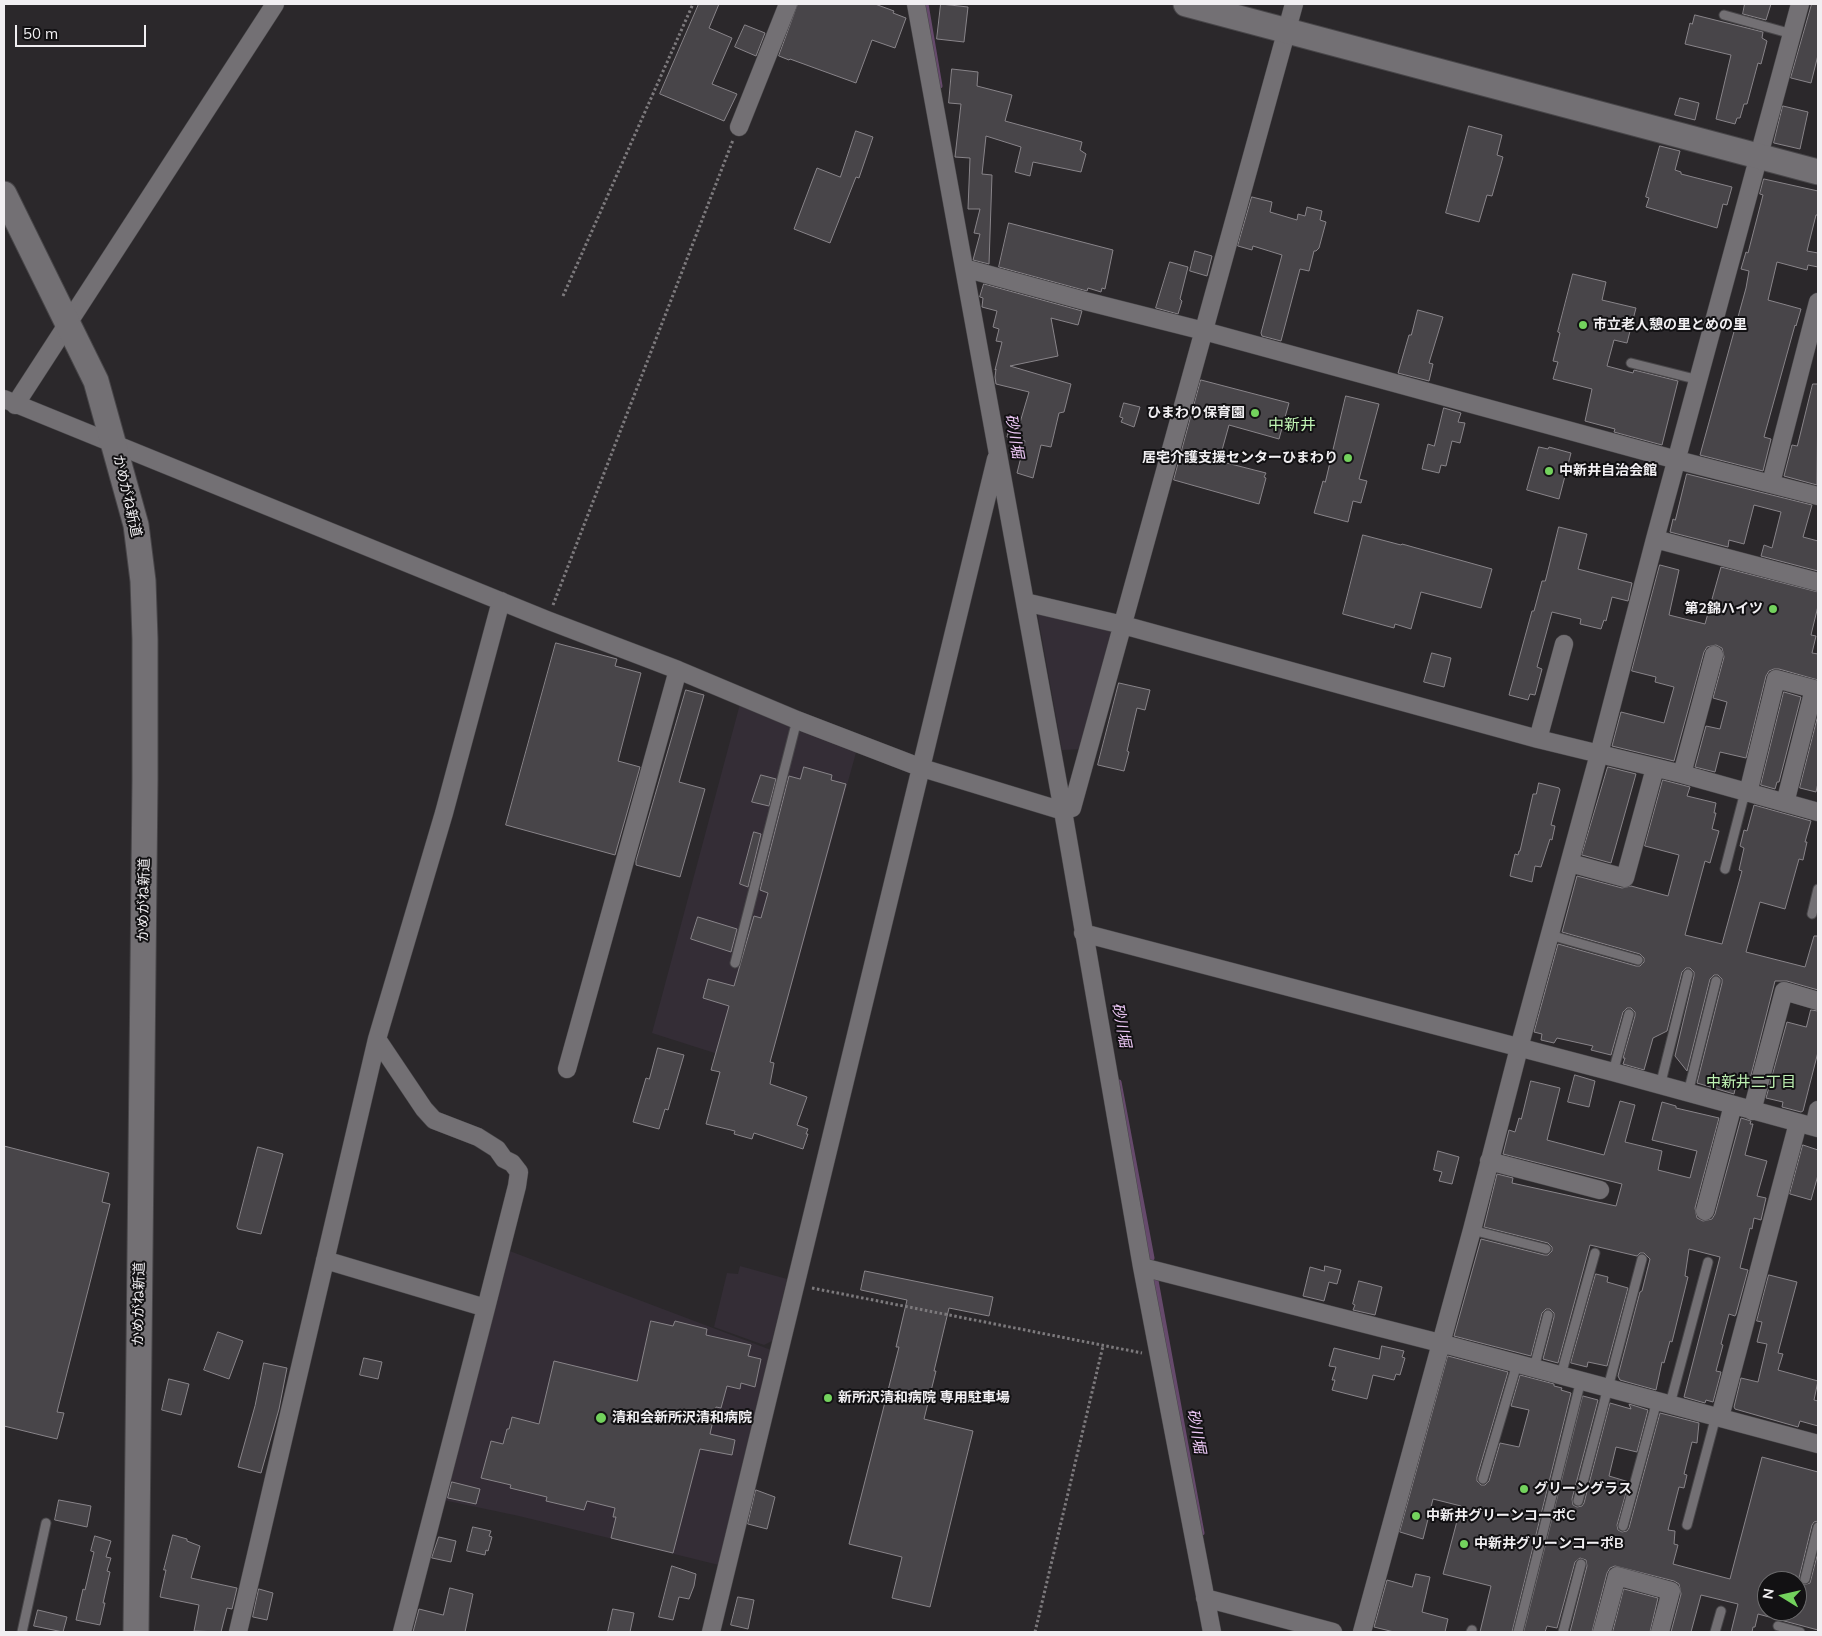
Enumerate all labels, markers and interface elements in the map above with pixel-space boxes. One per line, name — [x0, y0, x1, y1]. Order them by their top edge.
scale bar — [18, 15, 149, 47]
text: 50 m — [23, 24, 58, 43]
place label: 市立老人憩の里とめの里 — [1593, 317, 1747, 333]
marker: 市立老人憩の里とめの里 — [1577, 319, 1589, 331]
place label: ひまわり保育園 — [1147, 405, 1245, 421]
marker: ひまわり保育園 — [1249, 407, 1261, 419]
water label: 砂川堀 — [1001, 412, 1027, 460]
district label: 中新井 — [1268, 415, 1316, 435]
place label: 居宅介護支援センターひまわり — [1142, 450, 1338, 466]
marker: 居宅介護支援センターひまわり — [1342, 452, 1354, 464]
street label: かめがね新道 — [109, 453, 145, 539]
place label: 中新井自治会館 — [1559, 463, 1657, 479]
marker: 中新井自治会館 — [1543, 465, 1555, 477]
place label: 第2錦ハイツ — [1685, 601, 1763, 617]
marker: 第2錦ハイツ — [1767, 603, 1779, 615]
street label: かめがね新道 — [135, 858, 153, 942]
water label: 砂川堀 — [1108, 1001, 1134, 1049]
district label: 中新井二丁目 — [1706, 1073, 1796, 1091]
street label: かめがね新道 — [130, 1262, 148, 1346]
place label: 新所沢清和病院 専用駐車場 — [838, 1390, 1010, 1406]
marker: 新所沢清和病院 専用駐車場 — [822, 1392, 834, 1404]
water label: 砂川堀 — [1183, 1407, 1209, 1455]
place label: 清和会新所沢清和病院 — [612, 1410, 752, 1426]
marker: 清和会新所沢清和病院 — [594, 1411, 608, 1425]
place label: グリーングラス — [1534, 1481, 1632, 1497]
marker: グリーングラス — [1518, 1483, 1530, 1495]
place label: 中新井グリーンコーポC — [1426, 1508, 1576, 1524]
marker: 中新井グリーンコーポC — [1410, 1510, 1422, 1522]
place label: 中新井グリーンコーポB — [1474, 1536, 1624, 1552]
marker: 中新井グリーンコーポB — [1458, 1538, 1470, 1550]
north arrow — [1757, 1571, 1807, 1621]
text: N — [1758, 1587, 1778, 1600]

